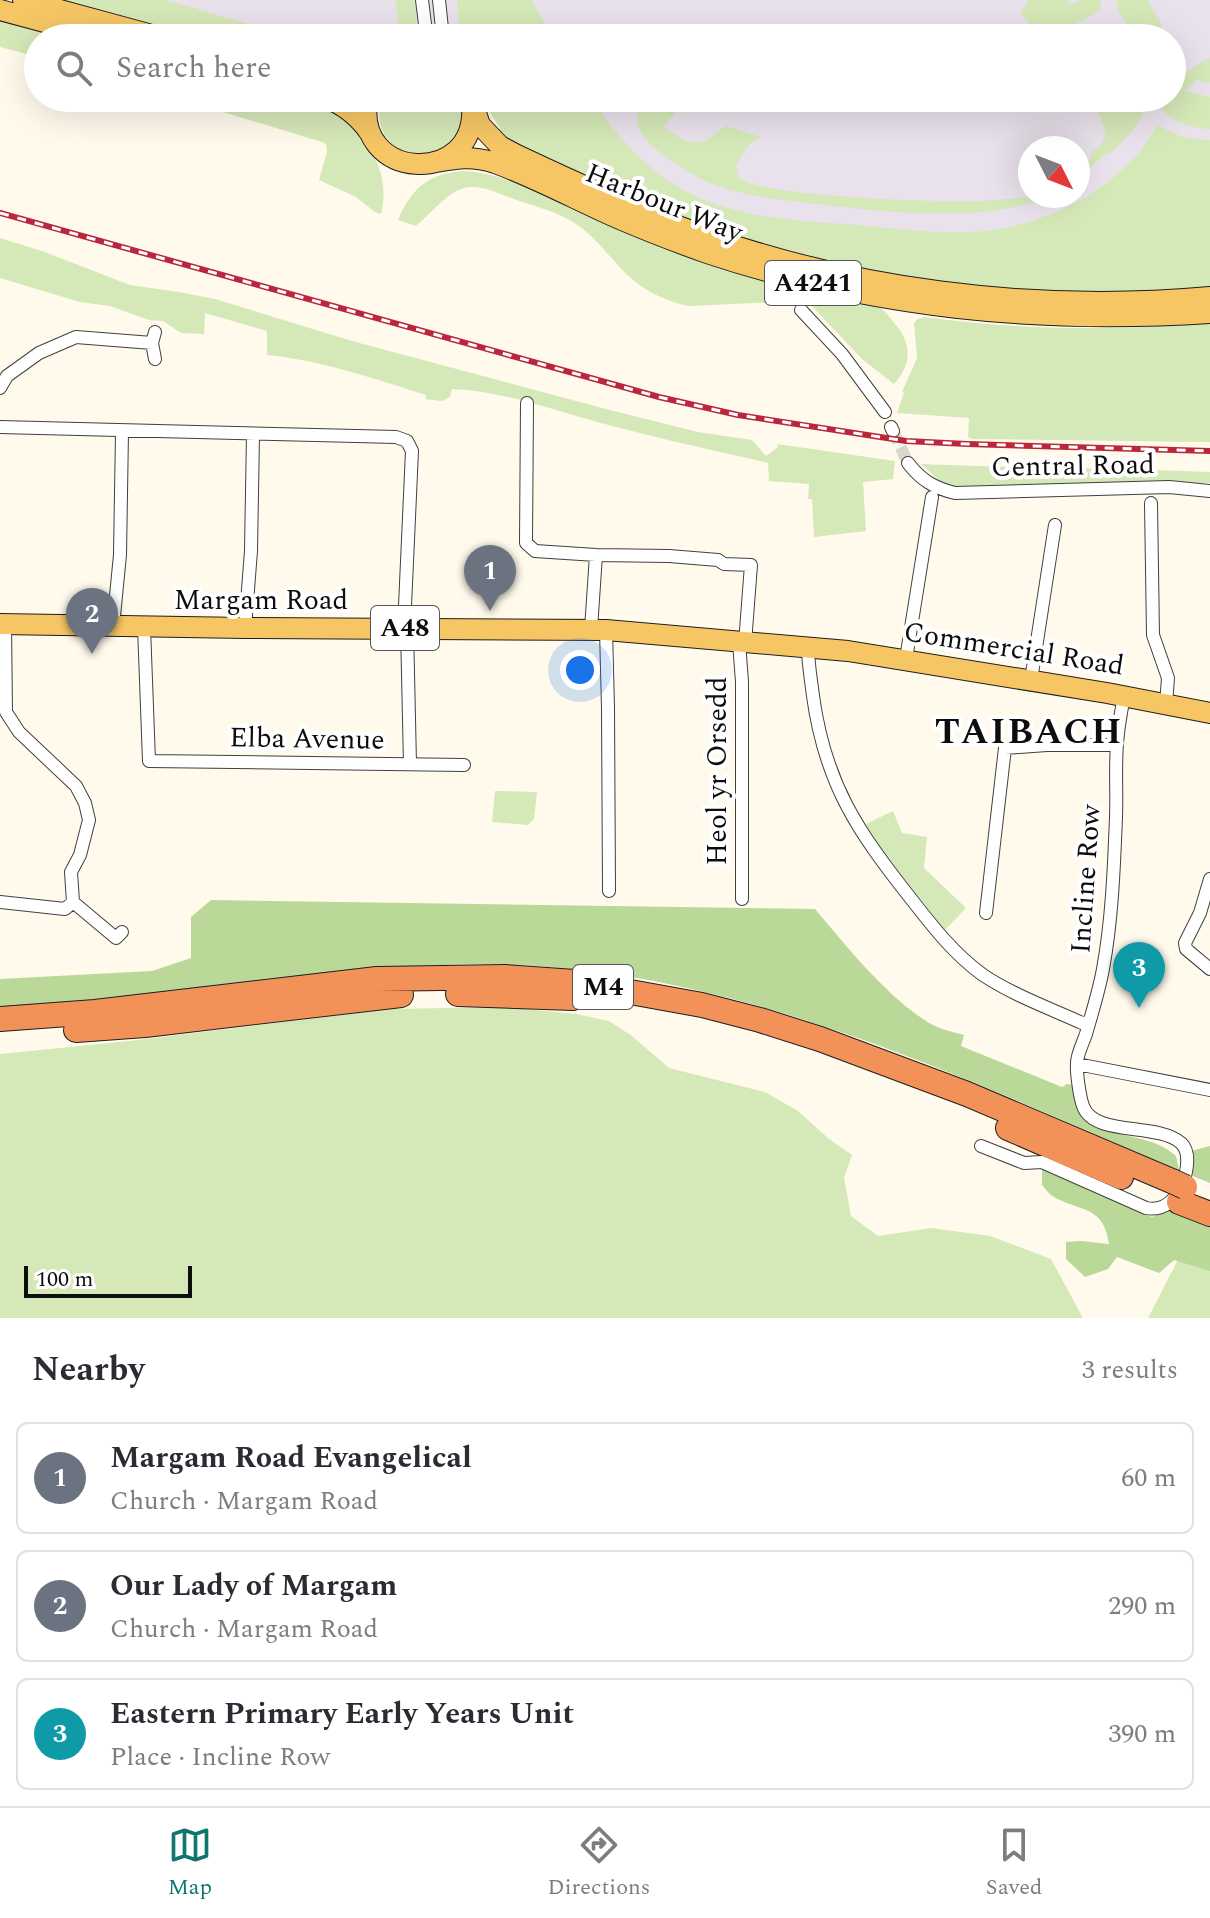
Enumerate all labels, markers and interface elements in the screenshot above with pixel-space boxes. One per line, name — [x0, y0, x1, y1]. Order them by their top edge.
search box — [24, 24, 1186, 112]
text: Search here — [116, 45, 272, 91]
icon: search — [52, 46, 96, 90]
north arrow — [1018, 136, 1090, 208]
street label: Harbour Way — [579, 152, 751, 255]
road number: A4241 — [765, 261, 861, 305]
street label: Central Road — [991, 443, 1155, 489]
pin: 1 — [464, 545, 516, 611]
street label: Margam Road — [174, 579, 348, 622]
pin: 2 — [66, 588, 118, 654]
road number: A48 — [371, 606, 439, 650]
street label: Commercial Road — [901, 610, 1127, 688]
your location — [560, 650, 600, 690]
street label: Heol yr Orsedd — [696, 677, 739, 865]
district label: TAIBACH — [935, 705, 1123, 760]
street label: Elba Avenue — [229, 716, 385, 762]
street label: Incline Row — [1059, 802, 1113, 955]
pin: 3 — [1113, 942, 1165, 1008]
road number: M4 — [573, 965, 633, 1009]
scale bar — [24, 1262, 192, 1298]
text: 100 m — [36, 1263, 93, 1296]
text: Nearby — [32, 1344, 145, 1396]
text: 3 results — [1082, 1350, 1178, 1390]
text: Margam Road Evangelical — [110, 1435, 472, 1481]
text: 1 — [53, 1458, 67, 1498]
text: 60 m — [1121, 1458, 1176, 1498]
text: Church · Margam Road — [110, 1481, 378, 1521]
text: Our Lady of Margam — [110, 1563, 397, 1609]
text: 2 — [53, 1586, 67, 1626]
text: 290 m — [1108, 1586, 1176, 1626]
text: Church · Margam Road — [110, 1609, 378, 1649]
text: Eastern Primary Early Years Unit — [110, 1691, 574, 1737]
text: 3 — [53, 1714, 67, 1754]
text: 390 m — [1108, 1714, 1176, 1754]
text: Place · Incline Row — [110, 1737, 330, 1777]
tab: Map — [168, 1823, 212, 1904]
tab: Directions — [548, 1823, 650, 1904]
tab: Saved — [986, 1823, 1042, 1904]

